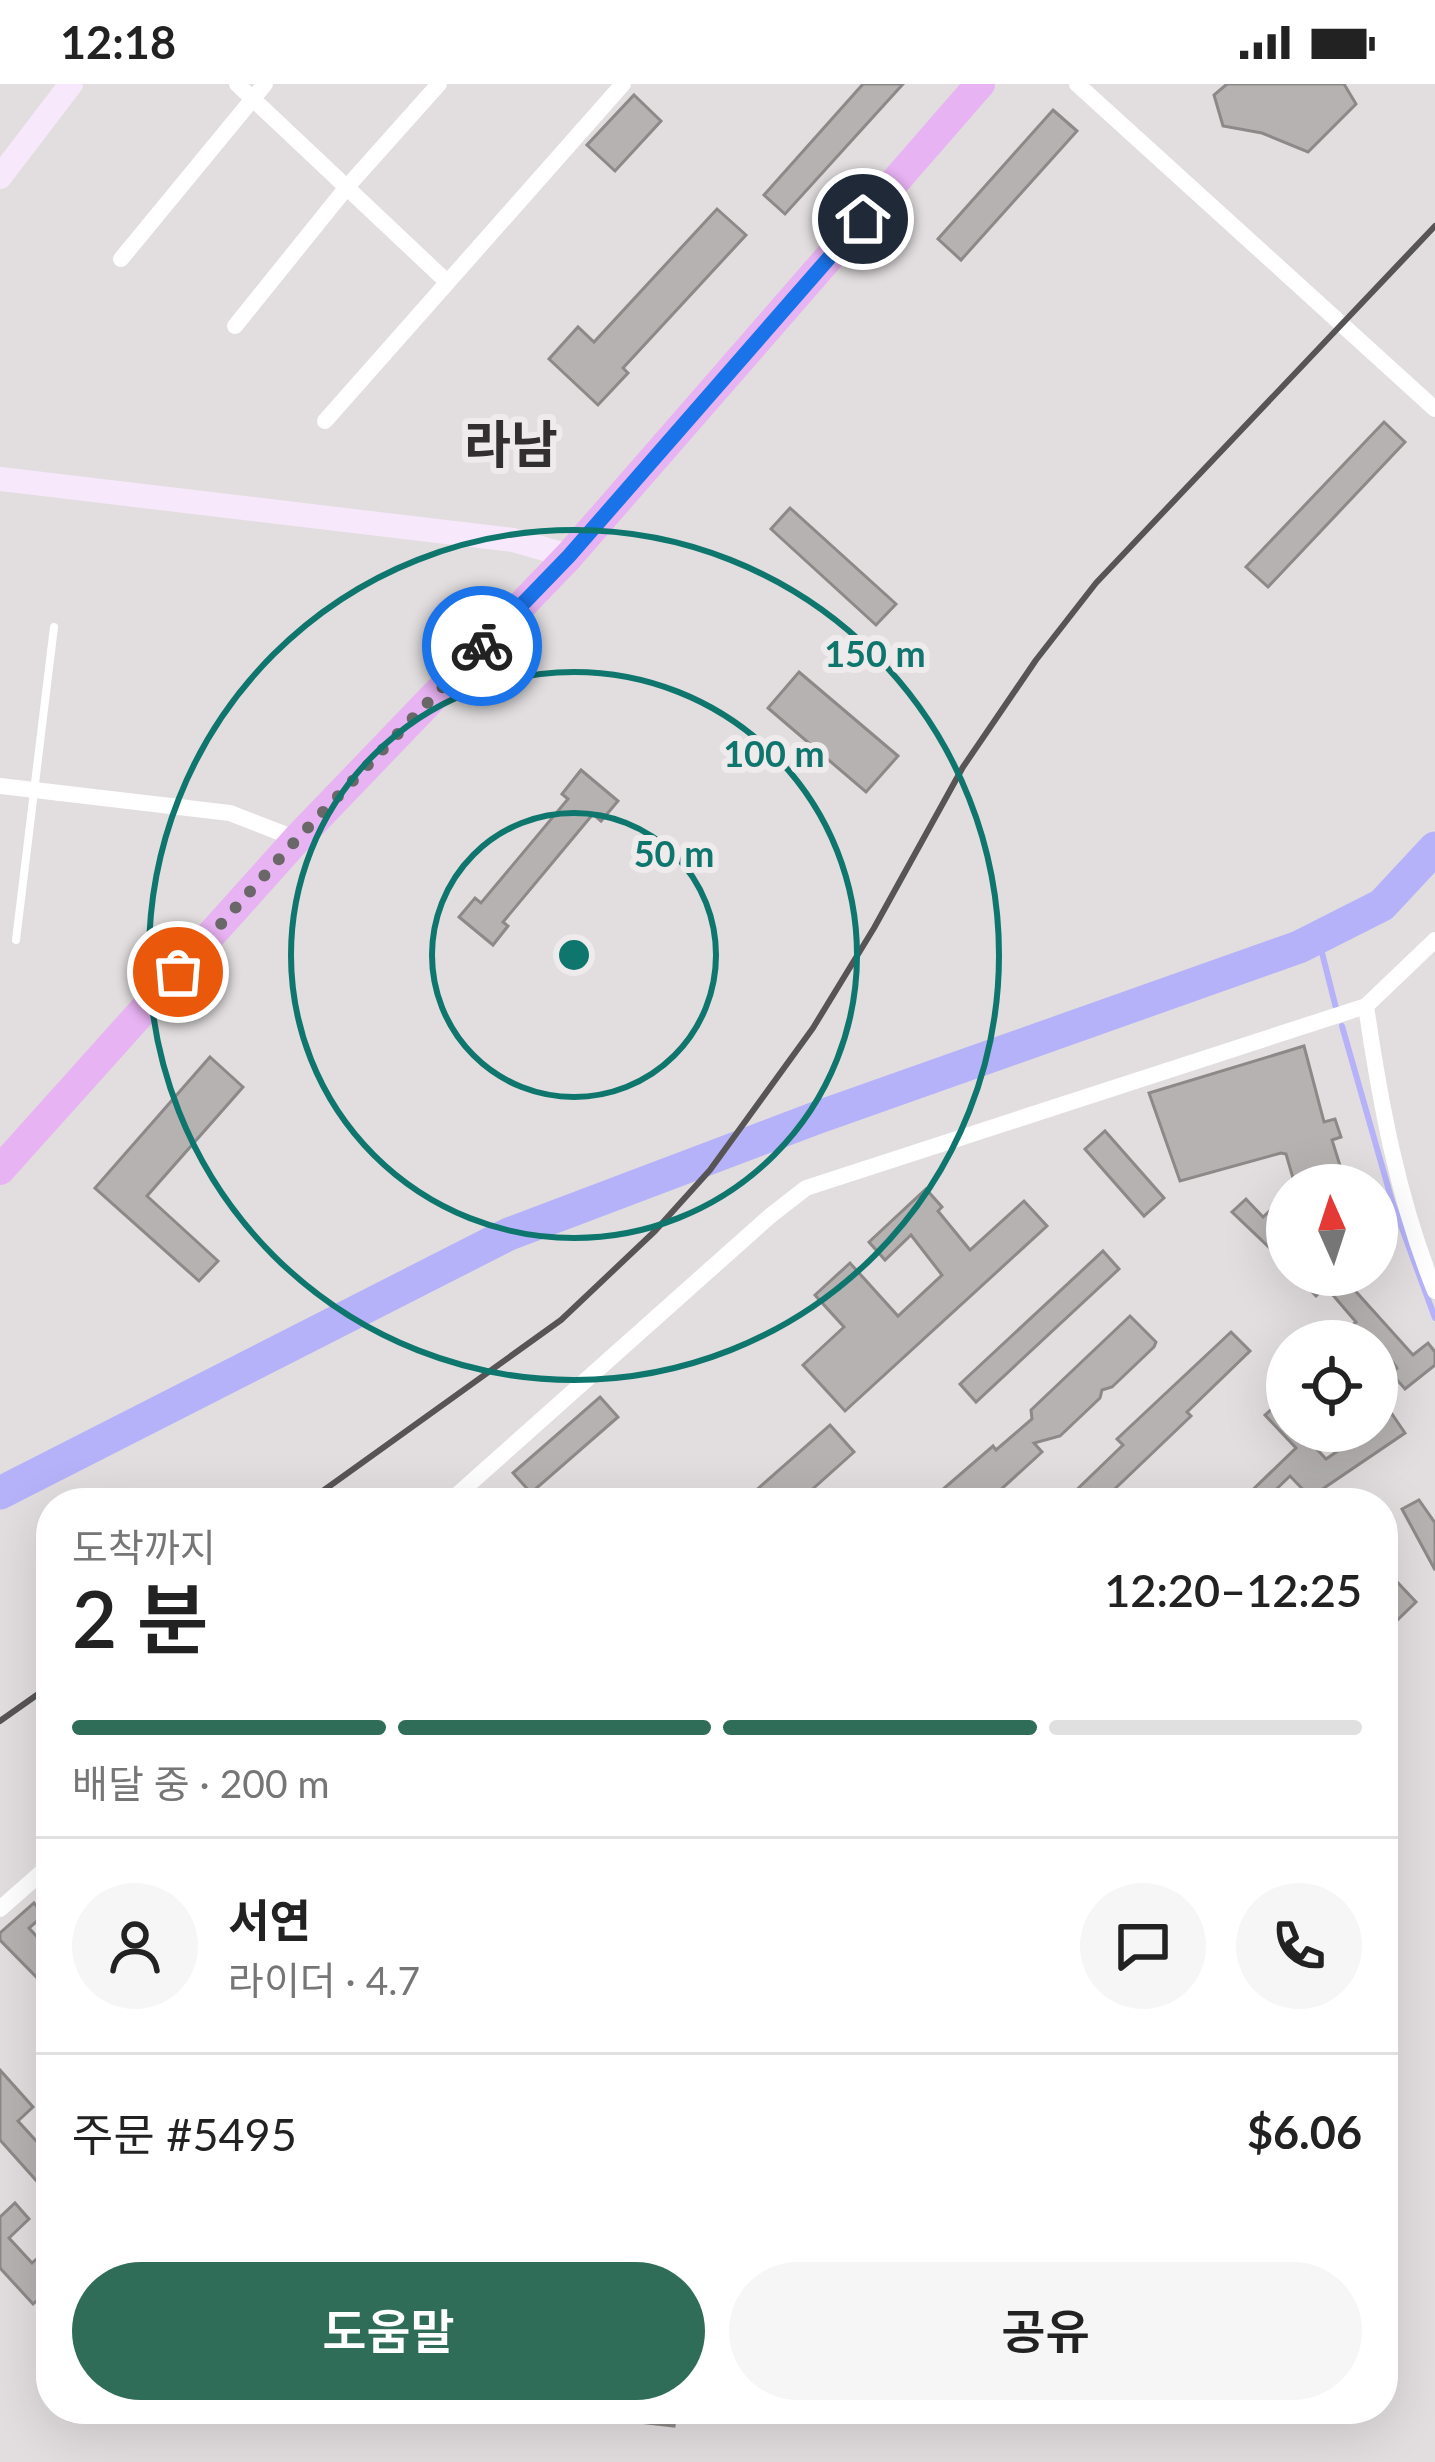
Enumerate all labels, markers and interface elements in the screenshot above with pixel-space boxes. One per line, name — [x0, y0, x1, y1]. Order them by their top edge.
text: 12:18 — [60, 15, 176, 69]
pin — [812, 168, 914, 270]
icon: home — [830, 186, 896, 252]
district label: 라남 — [464, 413, 558, 474]
courier — [422, 586, 542, 706]
icon: bike — [449, 613, 515, 679]
text: 150 m — [824, 631, 926, 675]
text: 100 m — [723, 731, 825, 775]
text: 50 m — [634, 831, 714, 875]
pin — [127, 921, 229, 1023]
centre of rings — [553, 934, 595, 976]
icon: bag — [145, 939, 211, 1005]
north arrow — [1266, 1164, 1398, 1296]
map controls — [1266, 1164, 1398, 1452]
button: locate — [1266, 1320, 1398, 1452]
text: 도착까지 — [72, 1524, 216, 1570]
text: 12:20–12:25 — [1104, 1563, 1362, 1617]
text: 2 분 — [72, 1571, 208, 1665]
text: 배달 중 · 200 m — [72, 1760, 330, 1806]
button: person — [72, 1883, 198, 2009]
button: chat — [1080, 1883, 1206, 2009]
button: phone — [1236, 1883, 1362, 2009]
text: 서연 — [228, 1893, 311, 1947]
text: 라이더 · 4.7 — [228, 1957, 420, 2003]
text: $6.06 — [1247, 2105, 1362, 2159]
text: 주문 #5495 — [72, 2107, 297, 2161]
button: 도움말 — [72, 2262, 705, 2400]
button: 공유 — [729, 2262, 1362, 2400]

